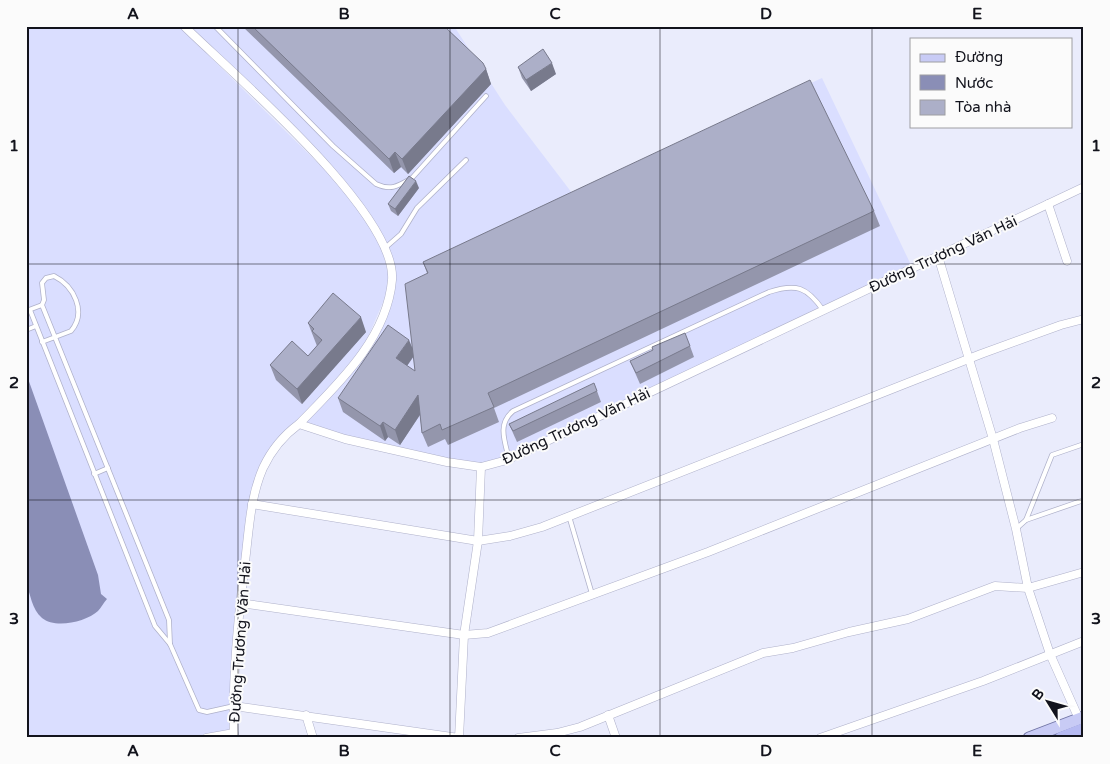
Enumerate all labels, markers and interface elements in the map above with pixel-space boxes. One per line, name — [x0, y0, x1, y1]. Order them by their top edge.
text: A — [127, 4, 139, 24]
text: B — [338, 4, 350, 24]
text: C — [549, 4, 561, 24]
text: D — [760, 4, 772, 24]
text: E — [972, 4, 982, 24]
legend — [910, 38, 1072, 128]
text: Đường — [955, 48, 1003, 66]
text: Nước — [955, 74, 993, 92]
text: Tòa nhà — [955, 98, 1011, 116]
text: 1 — [9, 136, 19, 156]
text: 1 — [1091, 136, 1101, 156]
street label: Đường Trương Văn Hải — [866, 212, 1020, 296]
text: 2 — [9, 373, 19, 393]
text: 2 — [1091, 373, 1101, 393]
street label: Đường Trương Văn Hải — [499, 384, 653, 468]
street label: Đường Trương Văn Hải — [225, 561, 255, 723]
text: 3 — [9, 609, 19, 629]
text: 3 — [1091, 609, 1101, 629]
north arrow — [1022, 676, 1072, 726]
text: B — [1028, 685, 1048, 703]
text: A — [127, 741, 139, 761]
text: B — [338, 741, 350, 761]
text: C — [549, 741, 561, 761]
text: D — [760, 741, 772, 761]
text: E — [972, 741, 982, 761]

